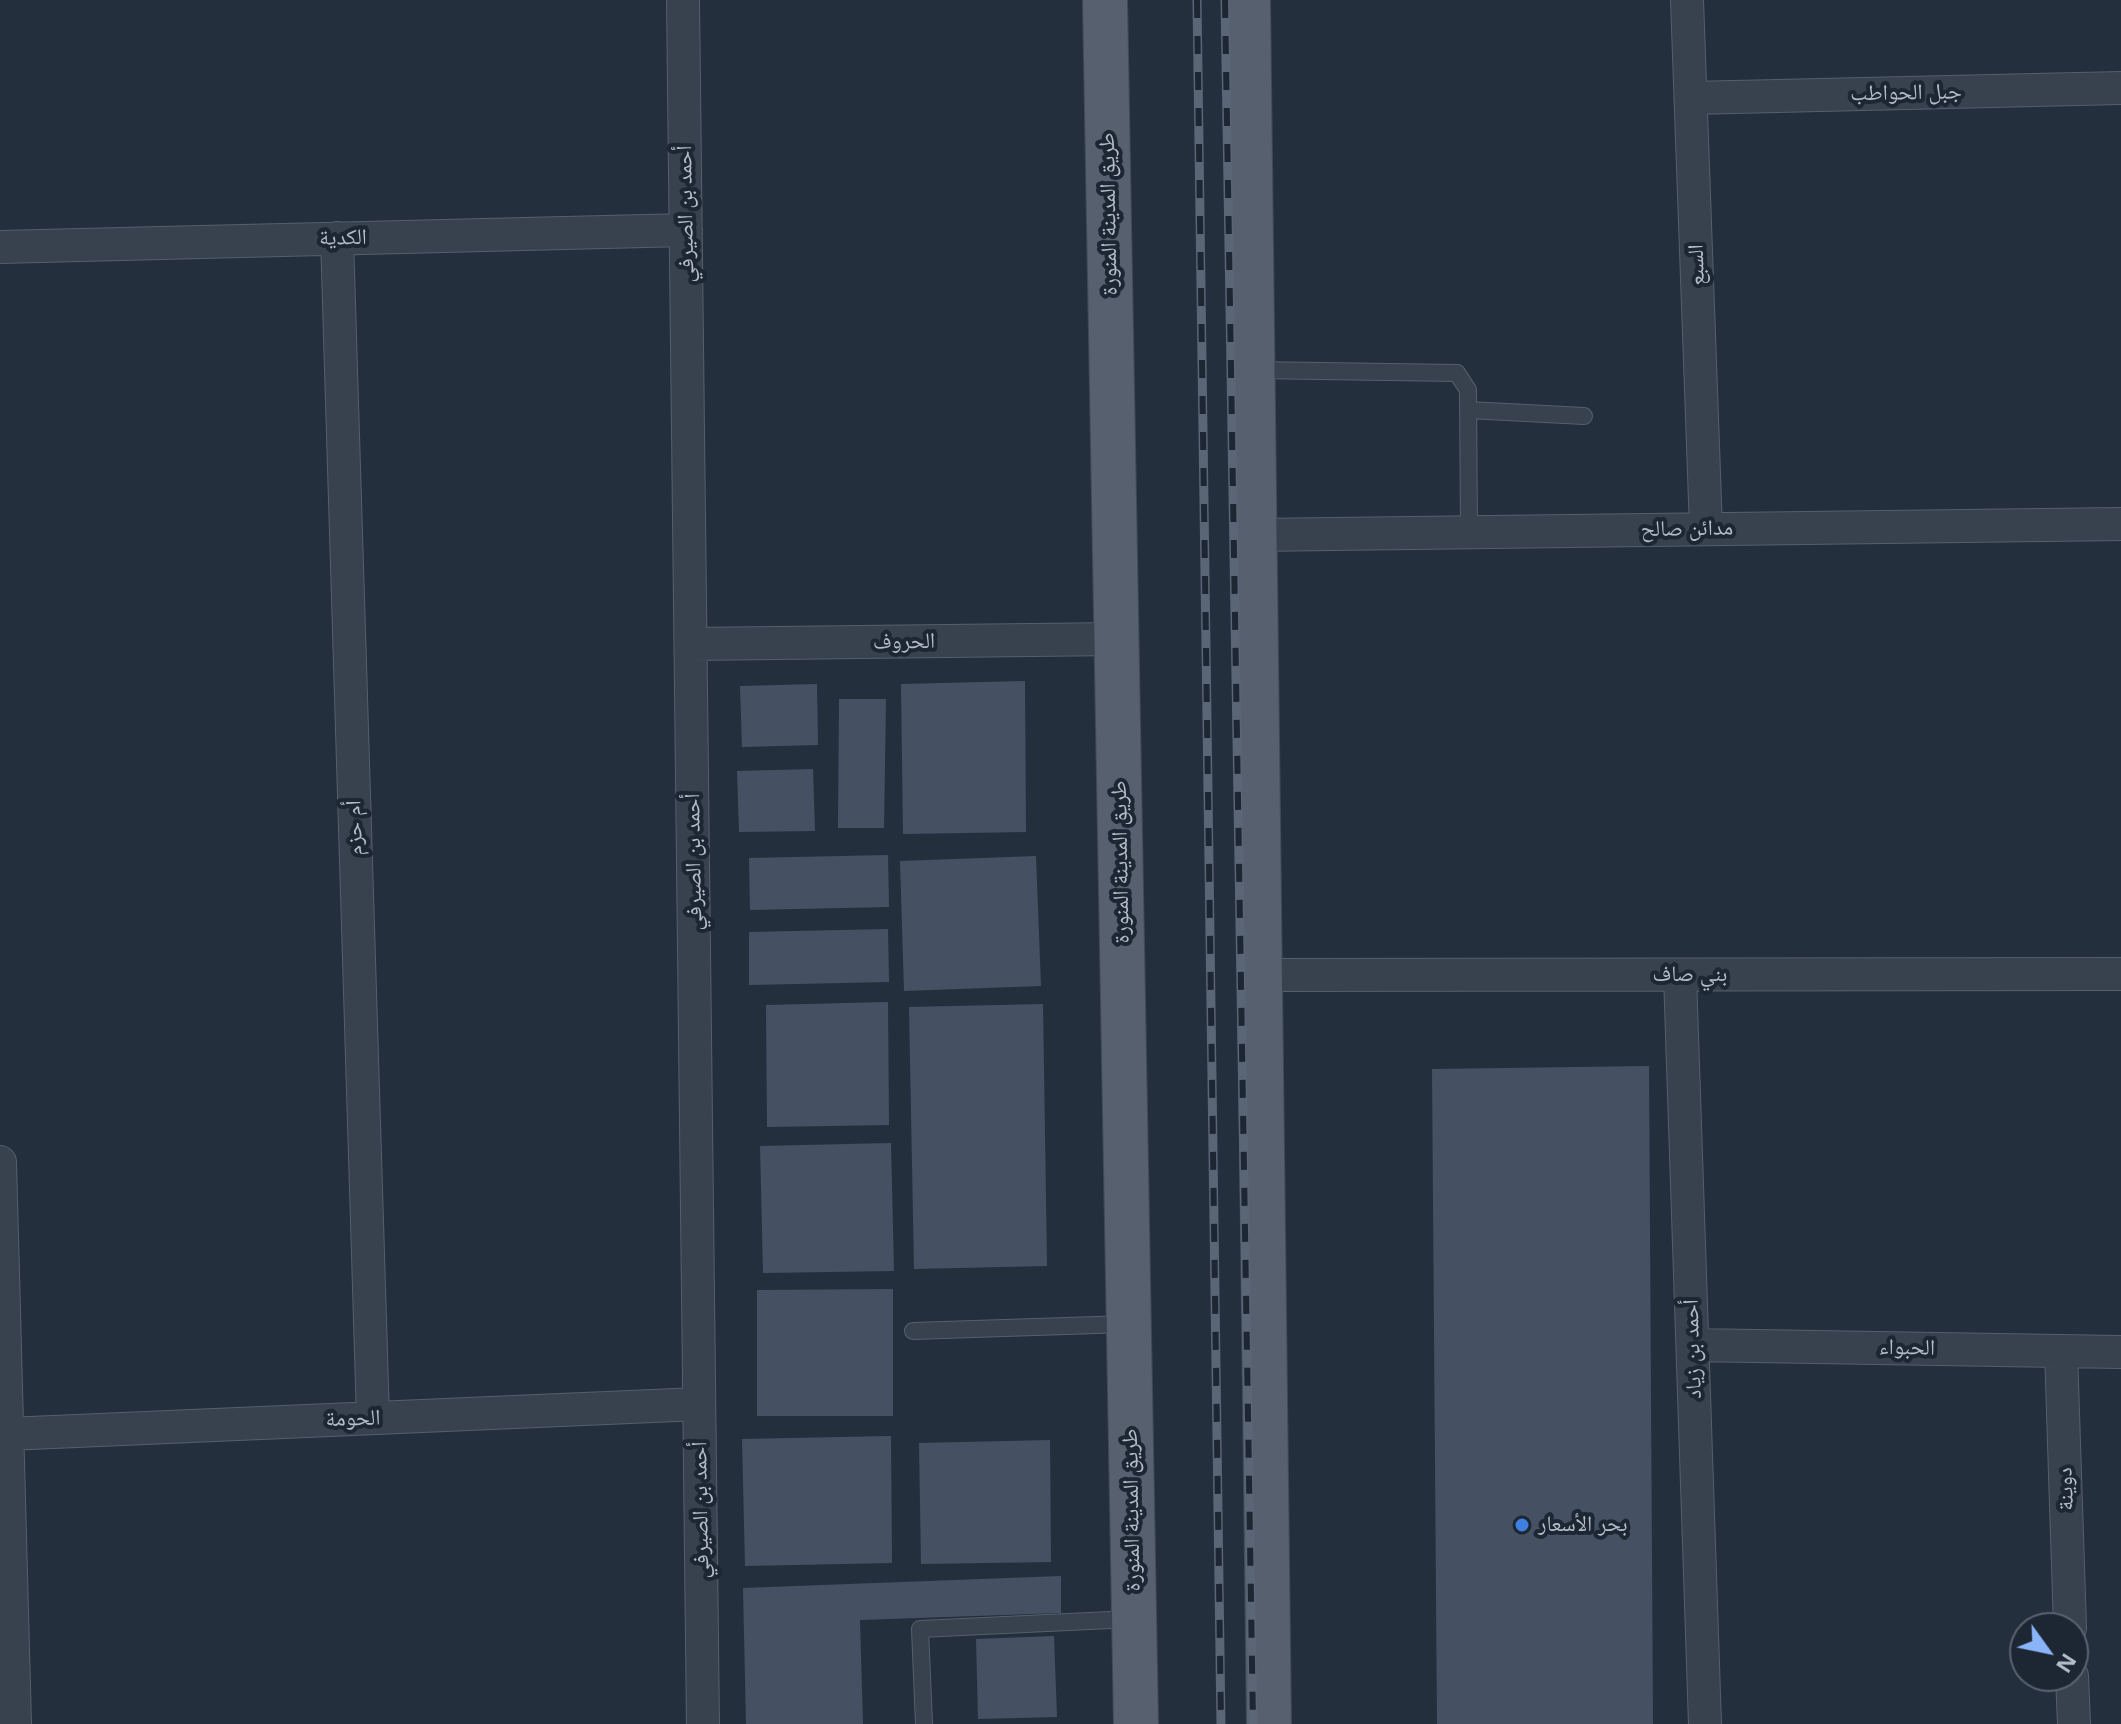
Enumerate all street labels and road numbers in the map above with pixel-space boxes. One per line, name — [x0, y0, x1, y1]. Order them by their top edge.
street label: جبل الحواطب — [1850, 79, 1962, 107]
street label: طريق المدينة المنورة — [1094, 132, 1124, 296]
street label: أحمد بن الصيرفي — [672, 145, 700, 283]
street label: الكدية — [319, 224, 367, 252]
street label: السبع — [1683, 244, 1711, 286]
street label: مدائن صالح — [1641, 515, 1733, 543]
street label: الحروف — [873, 628, 935, 656]
street label: طريق المدينة المنورة — [1106, 780, 1136, 944]
street label: أحمد بن الصيرفي — [680, 793, 708, 931]
street label: أم حزم — [341, 800, 369, 856]
street label: بني صاف — [1653, 962, 1727, 988]
street label: أحمد بن زياد — [1678, 1299, 1708, 1399]
street label: الحبواء — [1879, 1334, 1935, 1362]
street label: الحومة — [325, 1405, 381, 1433]
street label: طريق المدينة المنورة — [1117, 1428, 1147, 1592]
street label: أحمد بن الصيرفي — [687, 1441, 715, 1579]
street label: دوينة — [2052, 1467, 2080, 1511]

